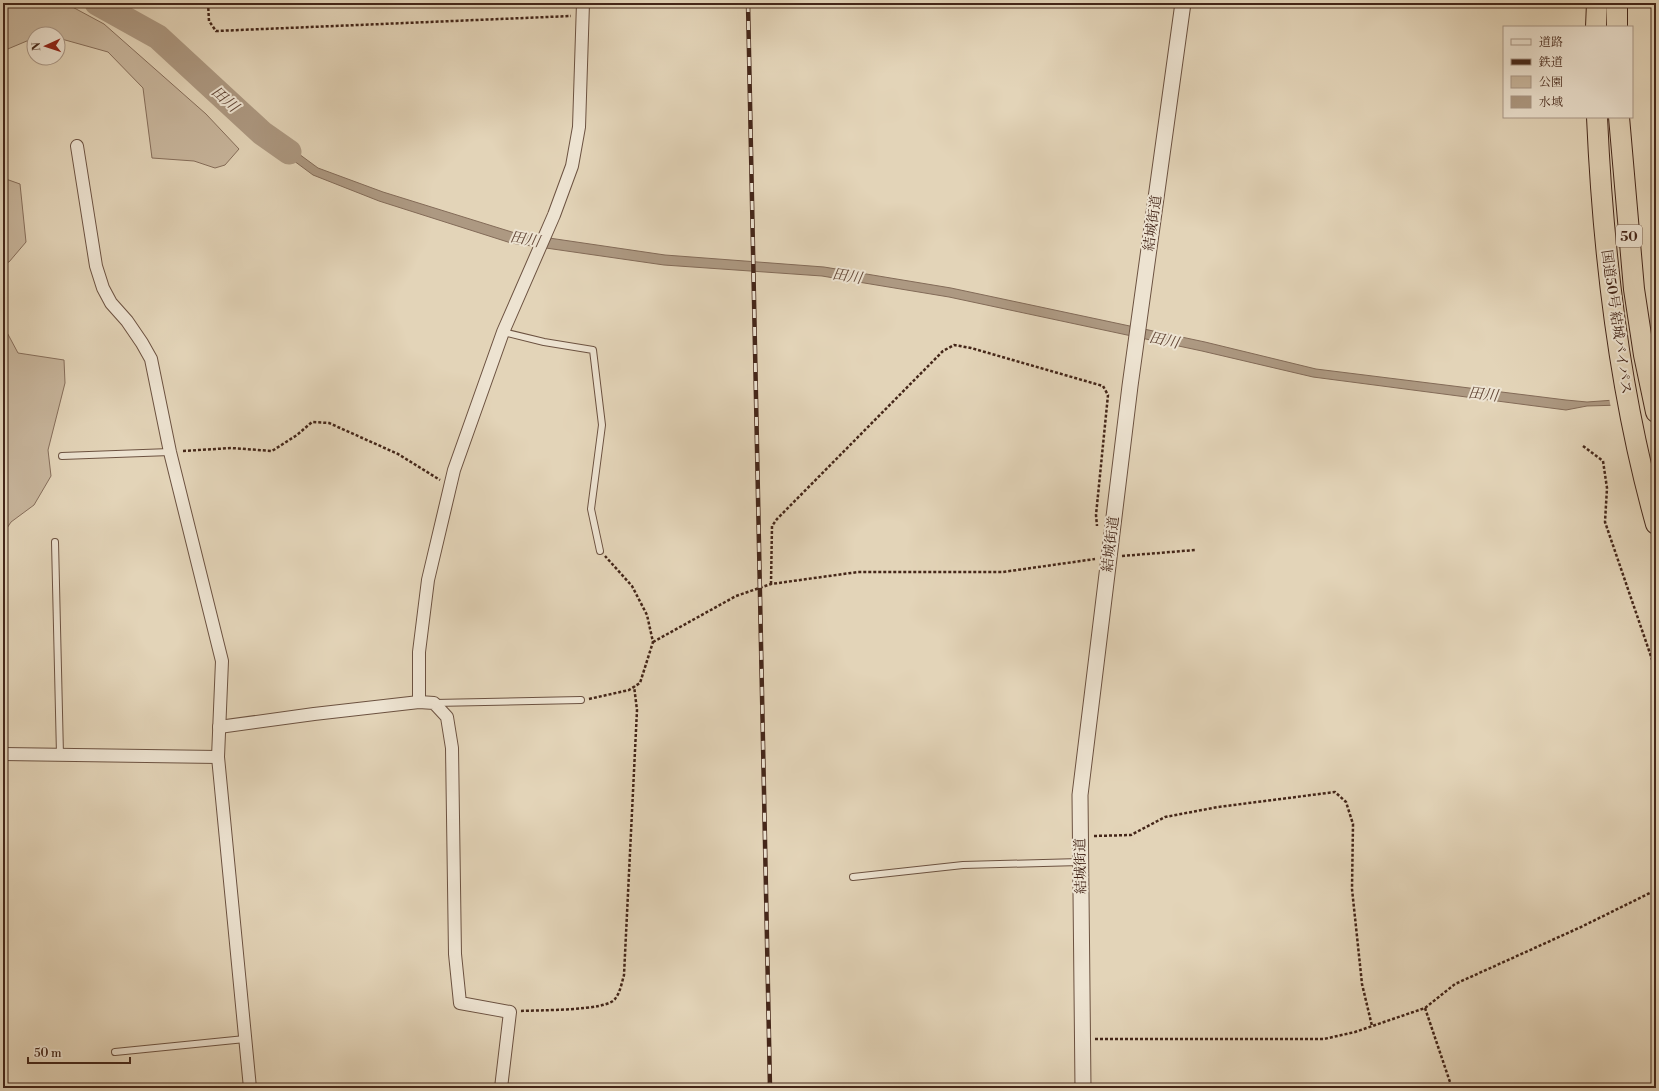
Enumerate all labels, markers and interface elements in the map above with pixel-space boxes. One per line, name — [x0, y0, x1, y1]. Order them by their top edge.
north arrow — [26, 26, 66, 66]
legend — [1503, 26, 1633, 118]
text: 道路 — [1539, 35, 1563, 50]
text: N — [30, 41, 44, 51]
text: 鉄道 — [1538, 55, 1563, 70]
text: 公園 — [1539, 75, 1563, 90]
water label: 田川 — [207, 82, 244, 118]
text: 水域 — [1539, 95, 1563, 110]
street label: 結城街道 — [1140, 194, 1166, 252]
road number: 50 — [1616, 225, 1642, 247]
water label: 田川 — [508, 228, 543, 252]
street label: 国道50号 結城バイパス — [1597, 249, 1635, 395]
water label: 田川 — [831, 265, 865, 289]
water label: 田川 — [1147, 328, 1182, 353]
water label: 田川 — [1467, 383, 1501, 406]
street label: 結城街道 — [1099, 515, 1123, 573]
street label: 結城街道 — [1072, 838, 1090, 894]
scale bar — [28, 1039, 130, 1065]
text: 50 m — [34, 1046, 62, 1061]

